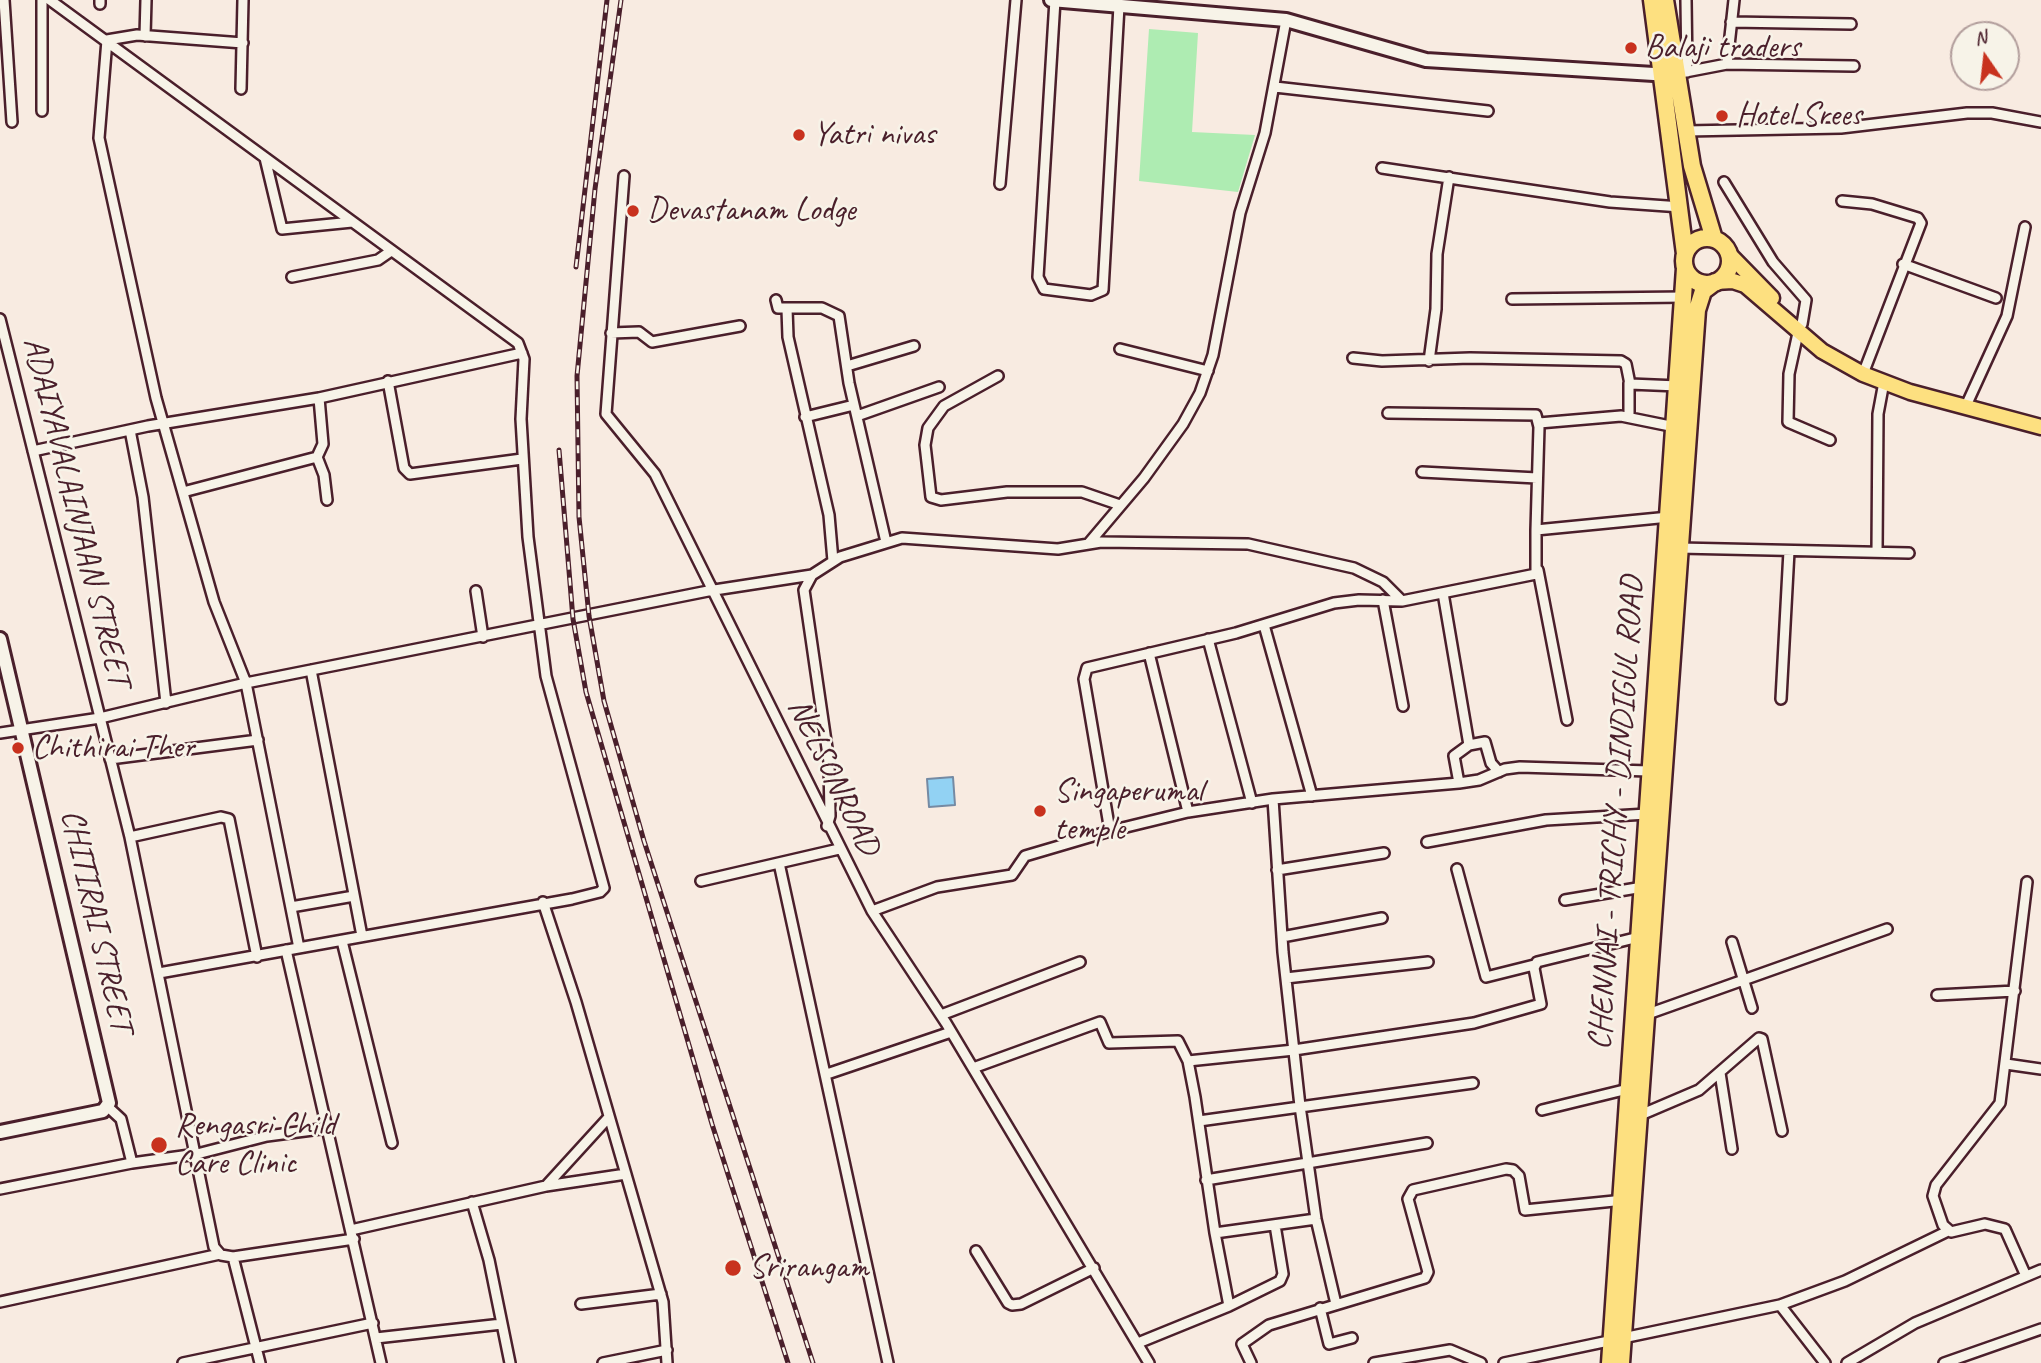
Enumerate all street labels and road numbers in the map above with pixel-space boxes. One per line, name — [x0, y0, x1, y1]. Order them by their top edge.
street label: ADAIYAVALAINJAAN STREET — [13, 333, 139, 691]
street label: CHENNAI - TRICHY - DINDIGUL ROAD — [1581, 575, 1653, 1051]
street label: NELSONROAD — [778, 692, 888, 862]
street label: CHITIRAI STREET — [51, 806, 141, 1036]

